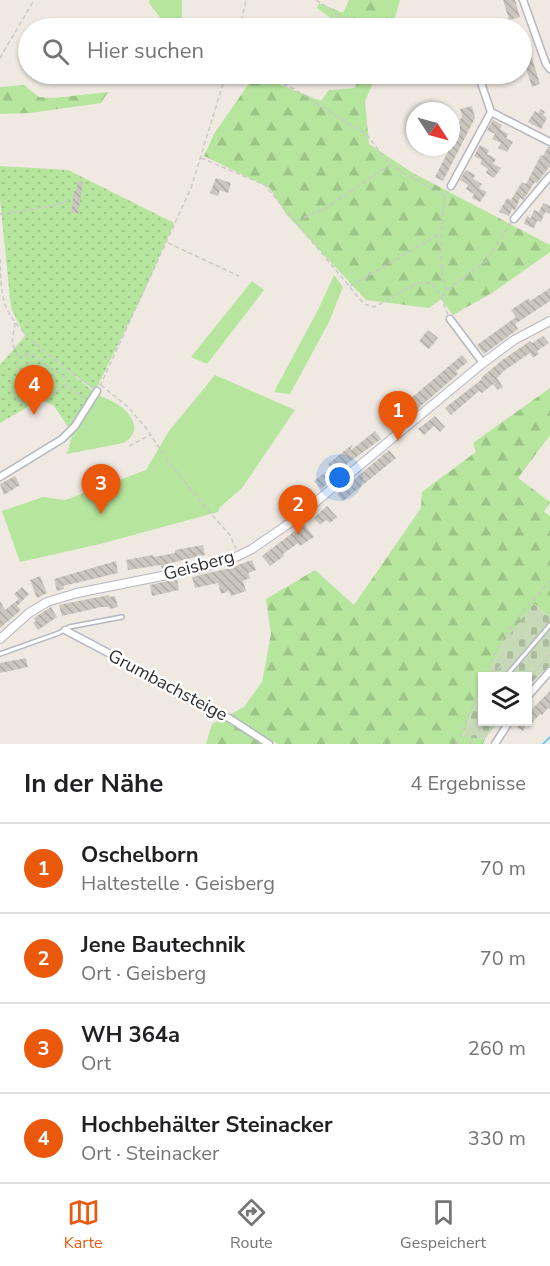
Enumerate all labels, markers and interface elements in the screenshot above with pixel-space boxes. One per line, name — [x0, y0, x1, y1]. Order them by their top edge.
search box — [18, 18, 532, 84]
icon: search — [39, 35, 72, 68]
text: Hier suchen — [87, 36, 204, 66]
north arrow — [406, 102, 460, 156]
pin: 4 — [15, 366, 54, 415]
pin: 1 — [378, 392, 418, 441]
your location — [325, 463, 354, 492]
pin: 3 — [82, 464, 120, 514]
pin: 2 — [278, 486, 318, 535]
street label: Geisberg — [161, 544, 237, 586]
street label: Grumbachsteige — [104, 643, 232, 727]
map controls — [478, 672, 532, 726]
button: layers — [478, 672, 532, 726]
text: In der Nähe — [24, 766, 163, 801]
text: 4 Ergebnisse — [410, 770, 526, 797]
text: Oschelborn — [81, 840, 199, 870]
text: 1 — [38, 855, 50, 882]
text: 70 m — [480, 855, 526, 882]
text: Haltestelle · Geisberg — [81, 870, 275, 897]
text: Jene Bautechnik — [81, 930, 245, 960]
text: 2 — [38, 945, 50, 972]
text: 70 m — [480, 945, 526, 972]
text: Ort · Geisberg — [81, 960, 206, 987]
text: WH 364a — [81, 1020, 180, 1050]
text: 3 — [38, 1035, 50, 1062]
text: 260 m — [468, 1035, 526, 1062]
text: Ort — [81, 1050, 111, 1077]
text: Hochbehälter Steinacker — [81, 1110, 333, 1140]
text: 4 — [38, 1125, 50, 1152]
text: 330 m — [468, 1125, 526, 1152]
text: Ort · Steinacker — [81, 1140, 219, 1167]
tab: Karte — [64, 1196, 102, 1254]
tab: Route — [230, 1196, 272, 1254]
tab: Gespeichert — [400, 1196, 486, 1254]

